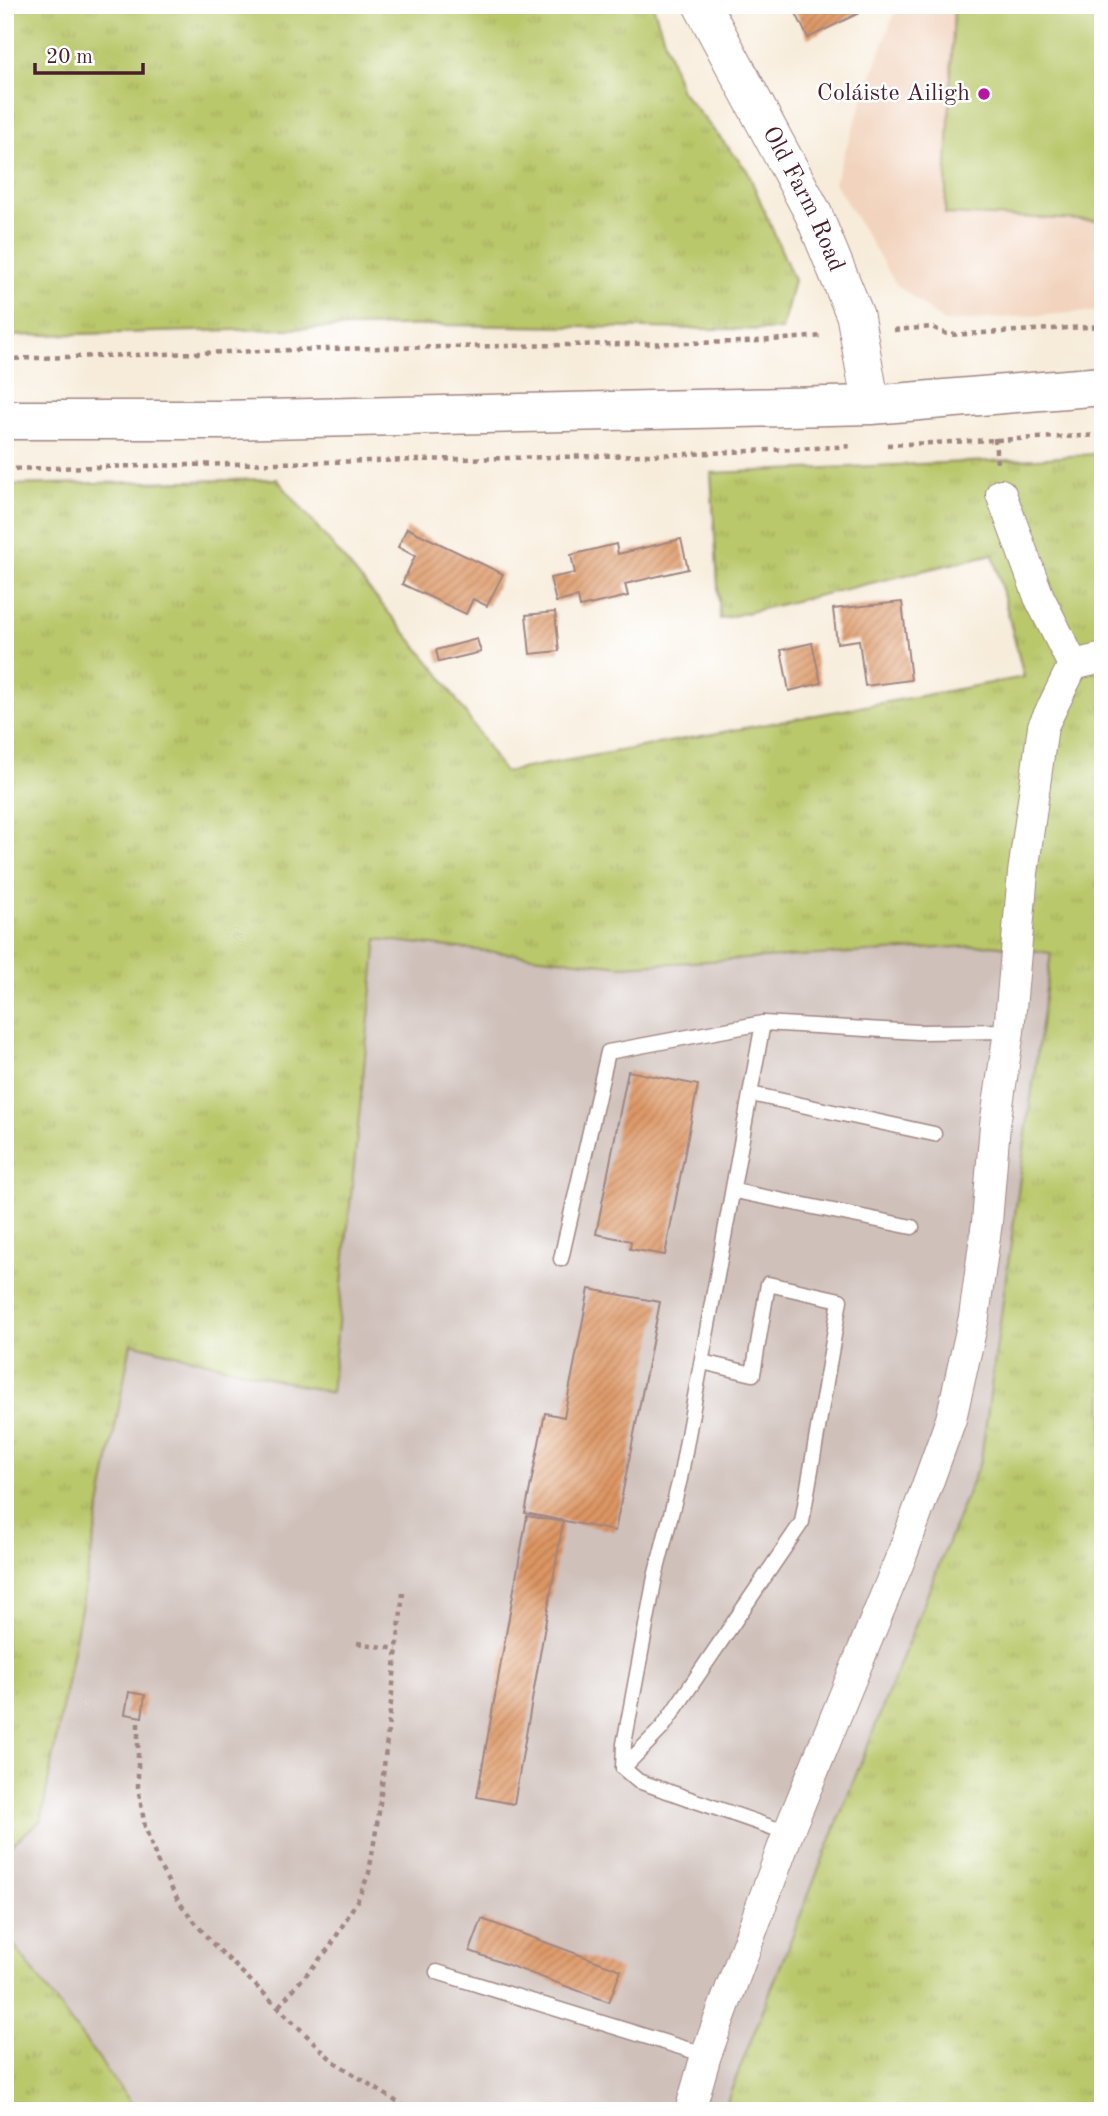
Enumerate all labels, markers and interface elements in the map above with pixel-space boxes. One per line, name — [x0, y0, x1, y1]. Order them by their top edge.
scale bar — [35, 32, 144, 76]
text: 20 m — [46, 47, 93, 68]
place label: Coláiste Ailigh — [817, 82, 970, 106]
marker: Coláiste Ailigh — [976, 86, 992, 102]
street label: Old Farm Road — [757, 123, 848, 275]

